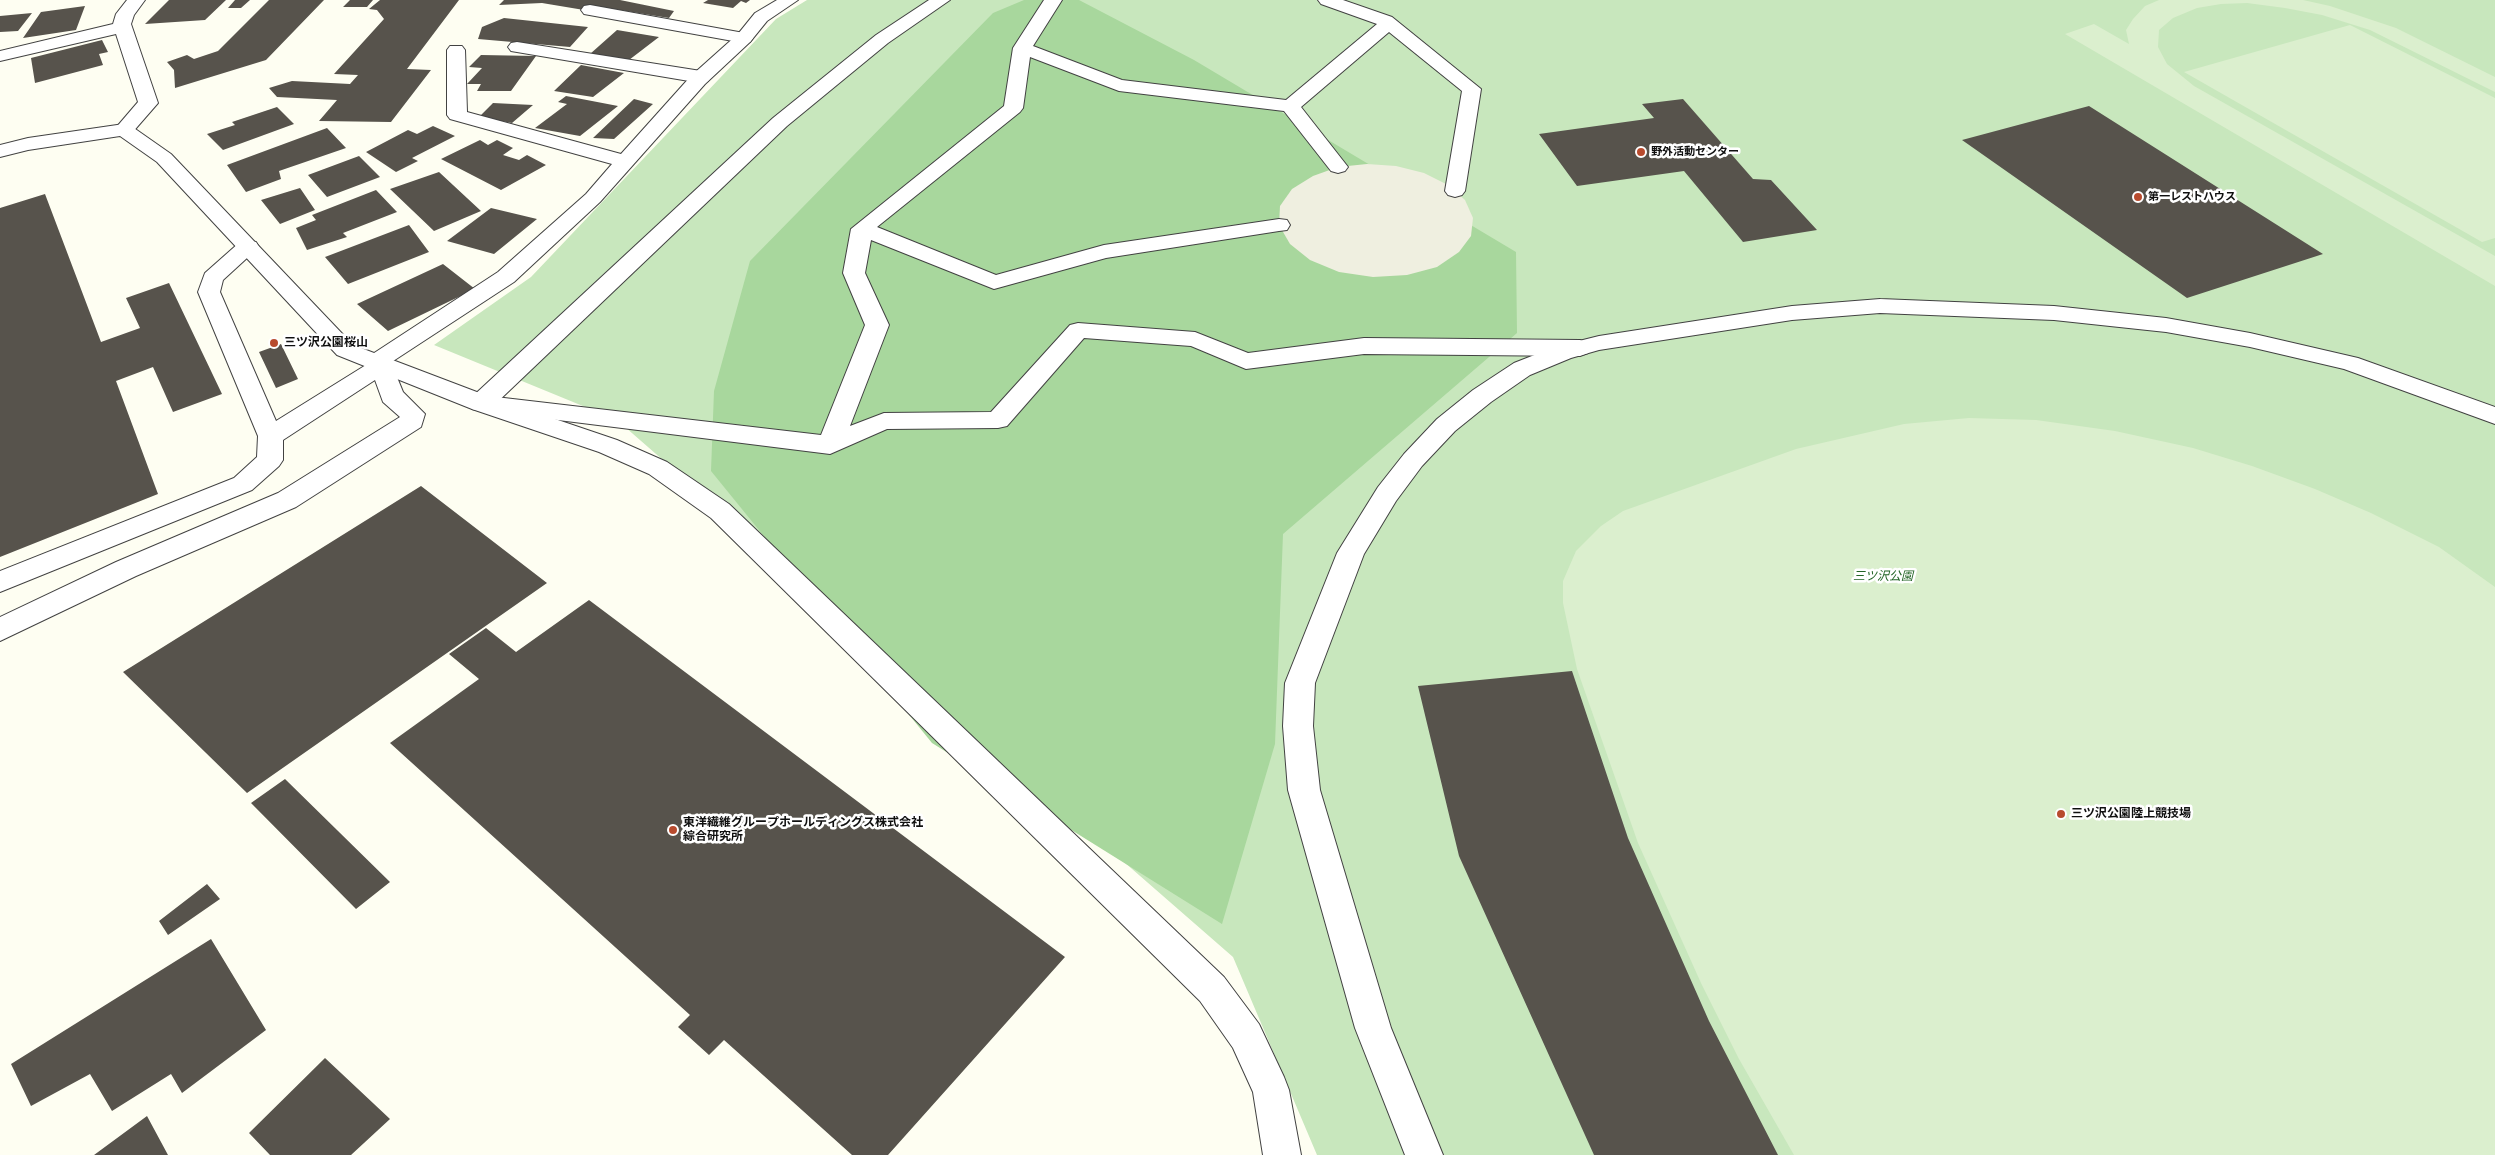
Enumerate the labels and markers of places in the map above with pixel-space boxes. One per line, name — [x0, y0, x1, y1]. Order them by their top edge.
place label: 野外活動センター — [1651, 145, 1739, 159]
marker: 野外活動センター — [1635, 146, 1647, 158]
place label: 第一レストハウス — [2148, 190, 2236, 204]
marker: 第一レストハウス — [2132, 191, 2144, 203]
place label: 三ツ沢公園桜山 — [284, 336, 368, 350]
marker: 三ツ沢公園桜山 — [268, 337, 280, 349]
place label: 三ツ沢公園陸上競技場 — [2071, 807, 2191, 821]
marker: 三ツ沢公園陸上競技場 — [2055, 808, 2067, 820]
place label: 東洋繊維グループホールディングス株式会社 綜合研究所 — [683, 816, 923, 844]
marker: 東洋繊維グループホールディングス株式会社 綜合研究所 — [667, 824, 679, 836]

